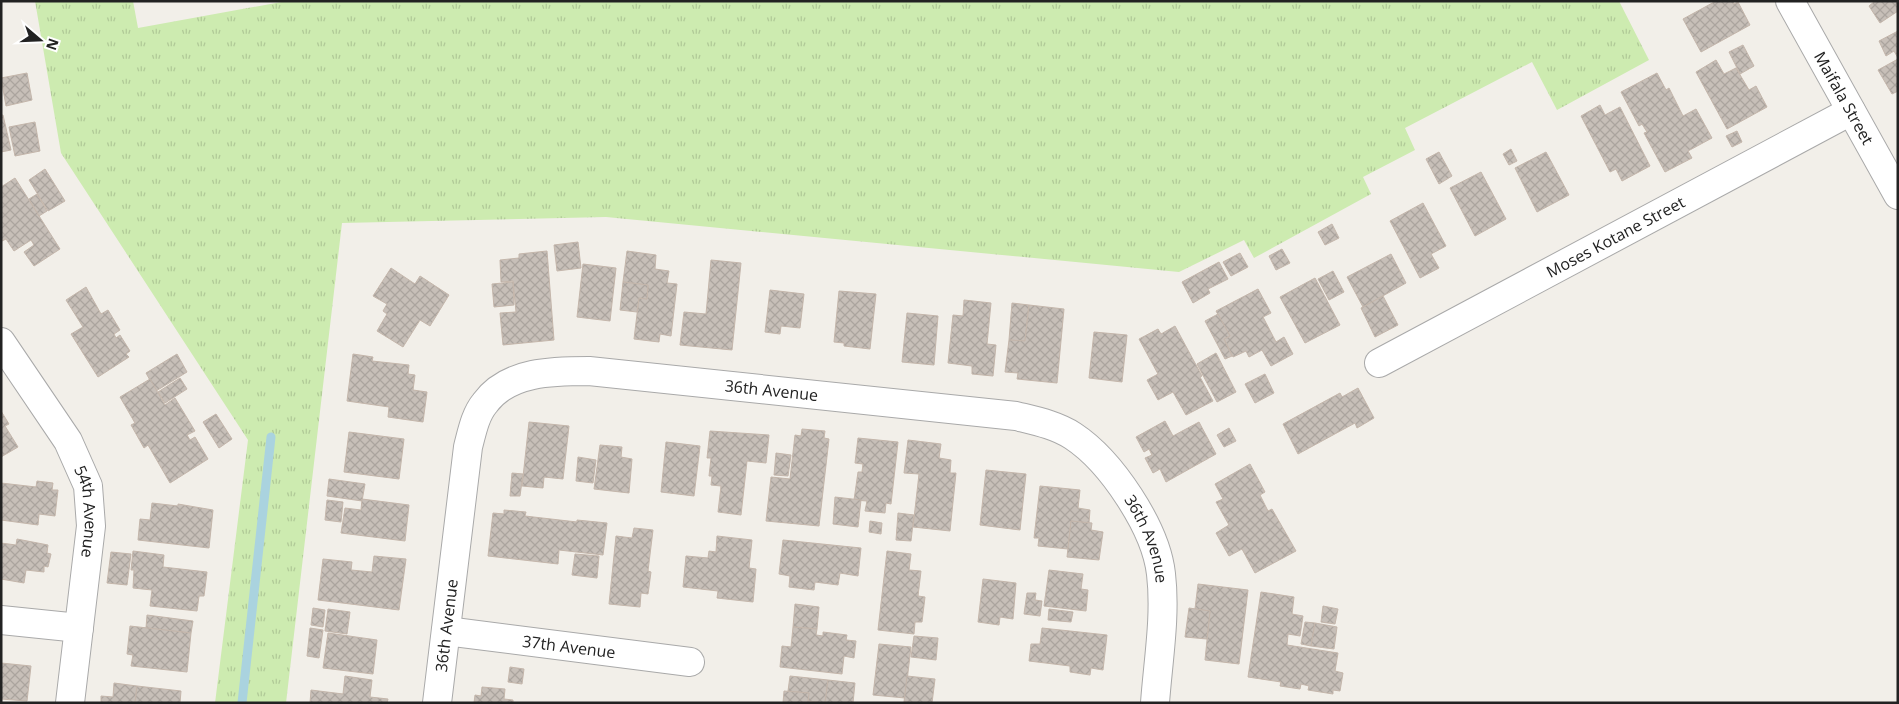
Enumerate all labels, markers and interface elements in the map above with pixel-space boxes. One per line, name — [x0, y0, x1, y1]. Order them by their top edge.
north arrow — [15, 15, 65, 65]
text: N — [42, 36, 64, 53]
street label: Maifala Street — [1809, 47, 1879, 149]
street label: Moses Kotane Street — [1542, 191, 1689, 283]
street label: 36th Avenue — [724, 374, 819, 406]
street label: 54th Avenue — [69, 462, 102, 559]
street label: 36th Avenue — [1120, 490, 1173, 584]
street label: 36th Avenue — [430, 578, 463, 673]
street label: 37th Avenue — [521, 630, 617, 663]

